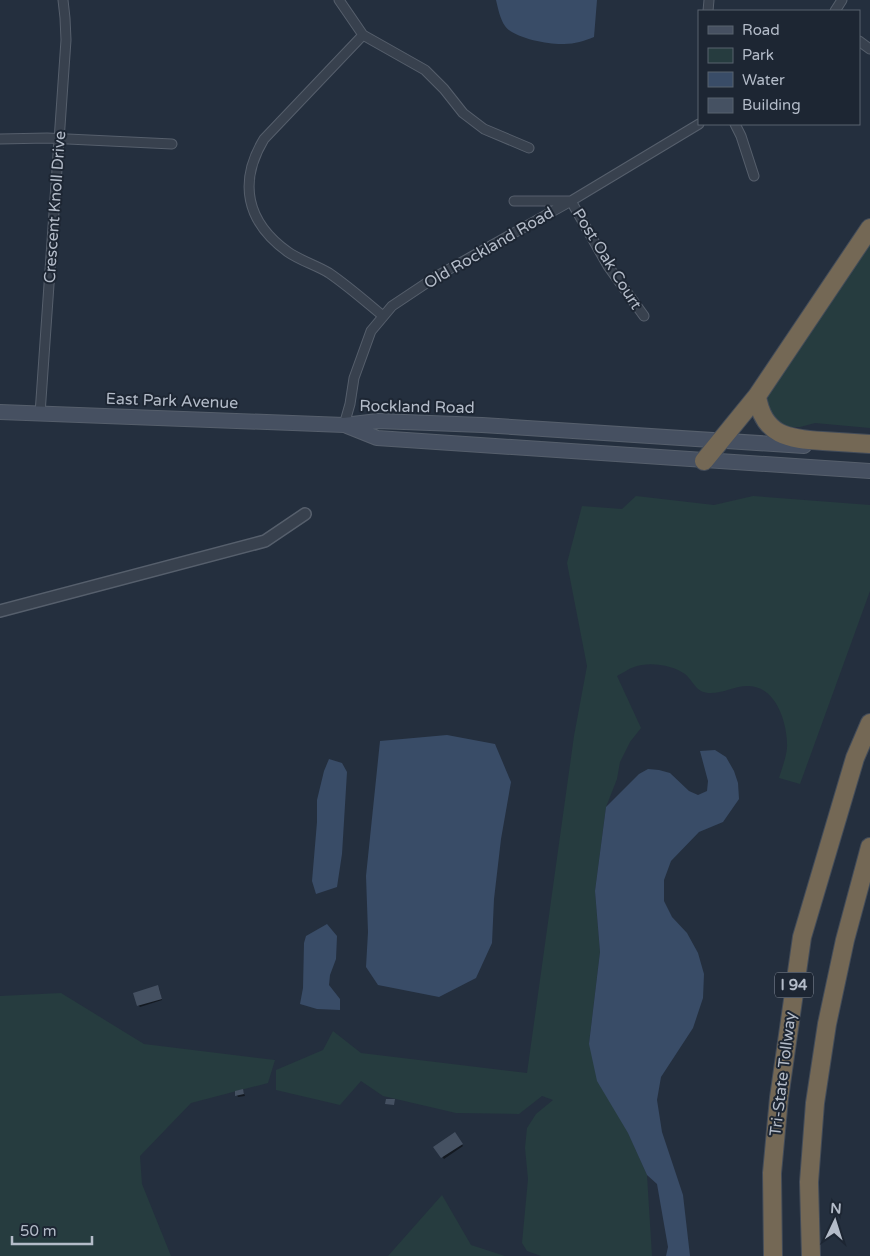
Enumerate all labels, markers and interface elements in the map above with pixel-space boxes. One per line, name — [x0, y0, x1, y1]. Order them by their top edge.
legend — [698, 10, 860, 125]
text: Road — [742, 21, 780, 39]
text: Park — [742, 46, 774, 64]
text: Water — [742, 71, 785, 89]
text: Building — [742, 96, 801, 114]
street label: Crescent Knoll Drive — [40, 130, 70, 284]
street label: Old Rockland Road — [421, 203, 557, 293]
street label: Post Oak Court — [568, 205, 646, 313]
street label: East Park Avenue — [105, 389, 239, 413]
street label: Rockland Road — [359, 396, 475, 418]
road number: I 94 — [775, 972, 813, 998]
street label: Tri-State Tollway — [765, 1010, 801, 1137]
north arrow — [810, 1196, 860, 1246]
text: N — [830, 1200, 842, 1217]
scale bar — [12, 1214, 92, 1246]
text: 50 m — [20, 1222, 57, 1240]

